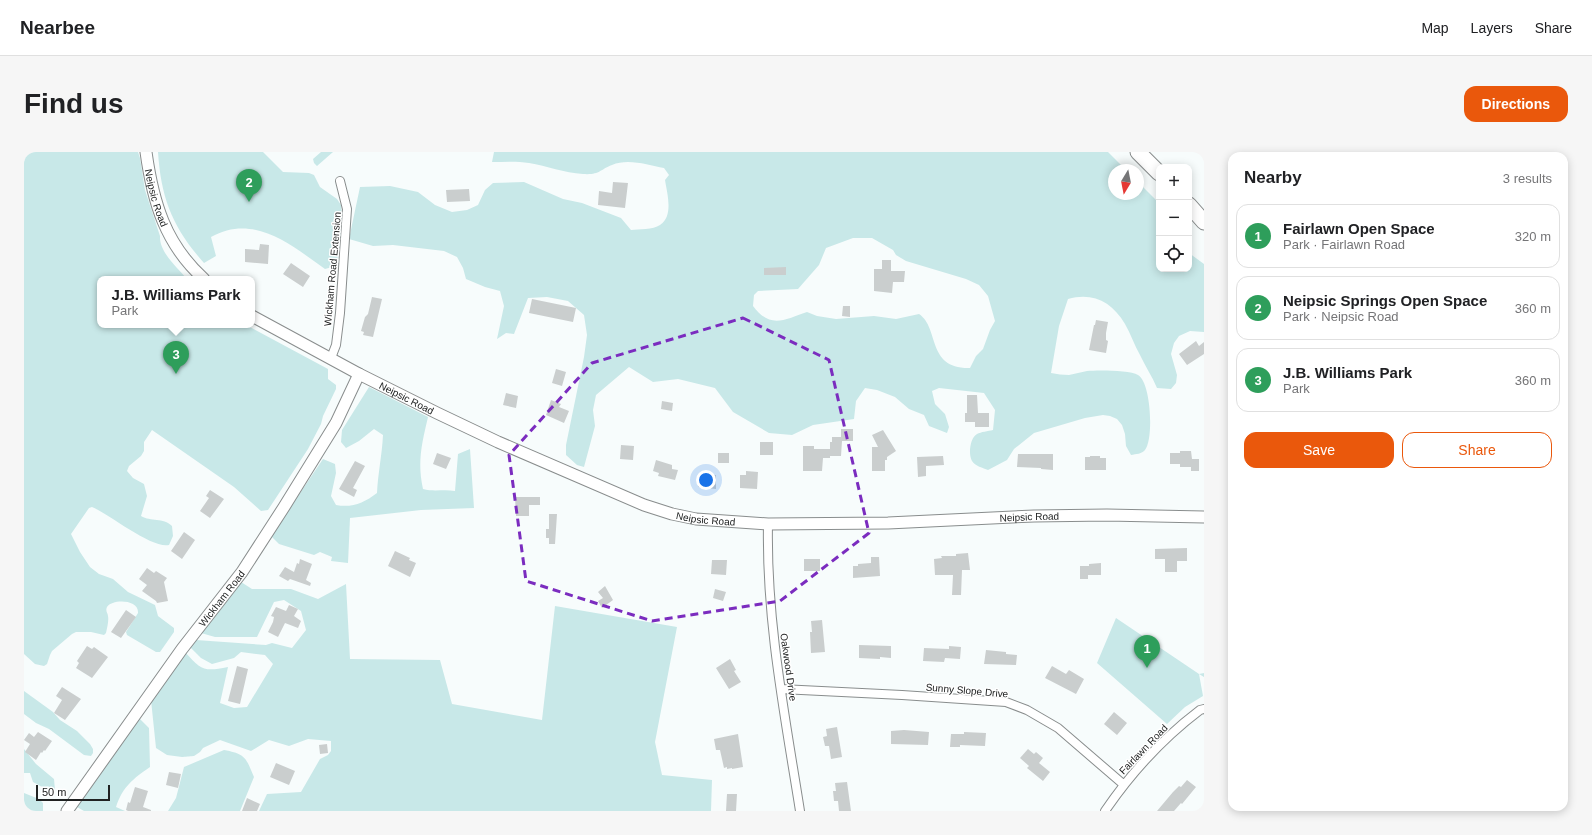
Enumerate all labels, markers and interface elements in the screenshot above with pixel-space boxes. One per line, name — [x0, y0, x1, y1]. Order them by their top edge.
text: Nearbee — [20, 17, 95, 38]
text: Map — [1421, 20, 1449, 36]
text: Layers — [1471, 20, 1513, 36]
text: Share — [1535, 20, 1572, 36]
button: Directions — [1464, 86, 1568, 122]
text: Find us — [24, 88, 124, 119]
north arrow — [1108, 164, 1144, 200]
map controls — [1156, 164, 1192, 272]
button: + — [1156, 164, 1192, 200]
street label: Neipsic Road — [143, 168, 170, 228]
text: Nearby — [1244, 168, 1302, 187]
pin: 2 — [236, 169, 262, 202]
text: 3 results — [1503, 171, 1552, 186]
button: − — [1156, 200, 1192, 236]
street label: Wickham Road Extension — [322, 212, 343, 327]
text: Fairlawn Open Space — [1283, 220, 1435, 237]
text: 1 — [1254, 229, 1262, 244]
text: 320 m — [1515, 229, 1551, 244]
button: locate — [1156, 236, 1192, 272]
text: Park · Fairlawn Road — [1283, 237, 1405, 252]
popup — [97, 276, 255, 328]
text: J.B. Williams Park — [111, 286, 241, 303]
text: Neipsic Springs Open Space — [1283, 292, 1487, 309]
text: 2 — [1254, 301, 1262, 316]
text: 360 m — [1515, 301, 1551, 316]
text: Park — [111, 303, 138, 318]
text: Park · Neipsic Road — [1283, 309, 1399, 324]
pin: 3 — [163, 341, 189, 374]
text: J.B. Williams Park — [1283, 364, 1412, 381]
text: 3 — [1254, 373, 1262, 388]
text: 360 m — [1515, 373, 1551, 388]
street label: Neipsic Road — [377, 380, 436, 417]
text: Park — [1283, 381, 1310, 396]
button: Save — [1244, 432, 1394, 468]
button: Share — [1402, 432, 1552, 468]
your location — [696, 470, 716, 490]
street label: Neipsic Road — [675, 510, 736, 528]
street label: Neipsic Road — [999, 511, 1059, 524]
street label: Wickham Road — [197, 568, 247, 629]
street label: Oakwood Drive — [778, 632, 799, 702]
pin: 1 — [1134, 635, 1160, 668]
street label: Sunny Slope Drive — [925, 681, 1009, 700]
street label: Fairlawn Road — [1117, 722, 1170, 776]
scale bar — [36, 783, 110, 802]
text: 50 m — [42, 786, 66, 798]

